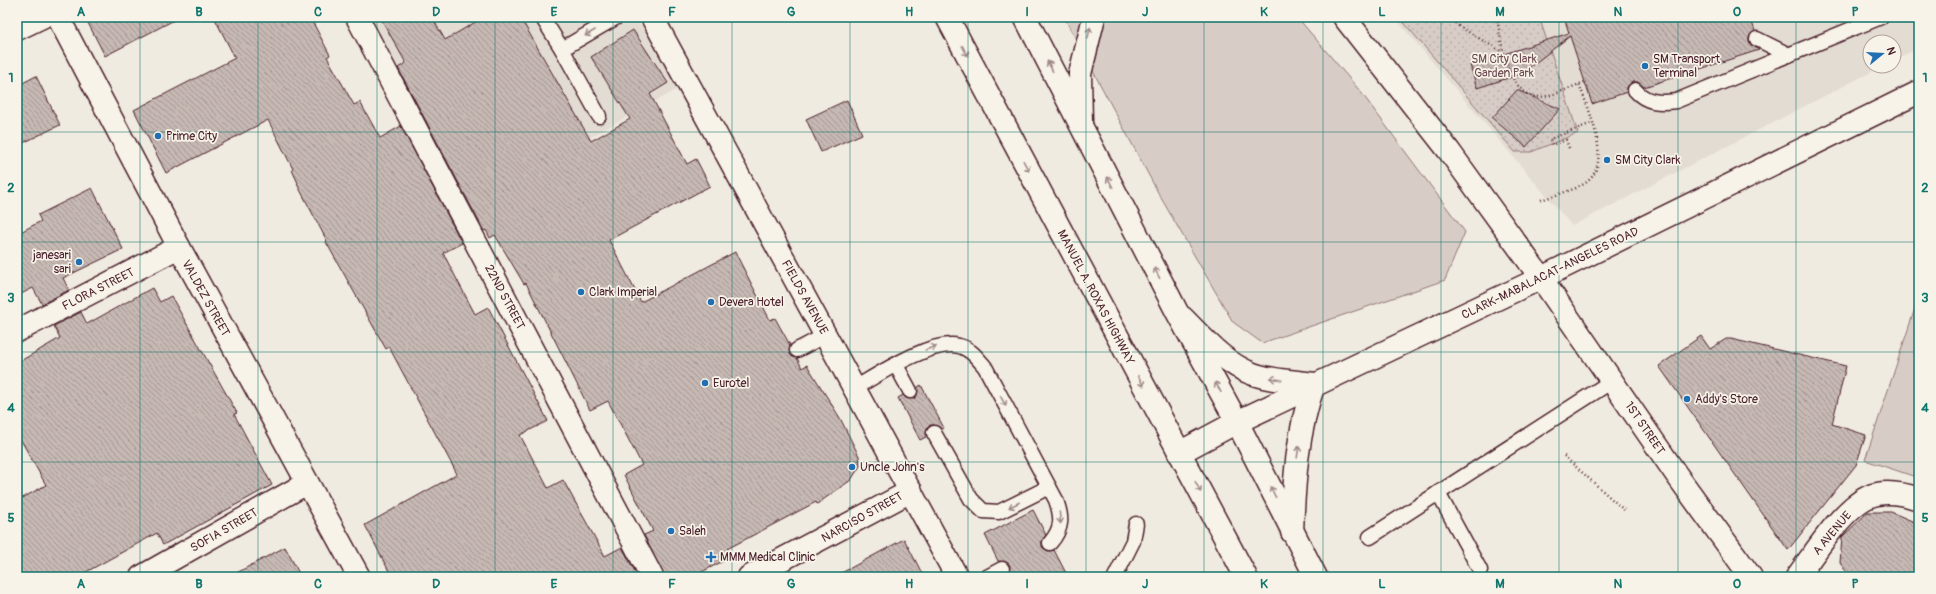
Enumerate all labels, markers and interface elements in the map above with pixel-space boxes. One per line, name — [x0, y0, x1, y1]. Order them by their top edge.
text: A — [77, 4, 86, 20]
text: B — [195, 4, 203, 20]
text: C — [314, 4, 322, 20]
text: D — [432, 4, 440, 20]
text: E — [551, 4, 558, 20]
text: F — [668, 4, 676, 20]
text: G — [787, 4, 796, 20]
text: H — [905, 4, 913, 20]
text: I — [1025, 4, 1029, 20]
text: J — [1142, 4, 1148, 20]
text: K — [1260, 4, 1268, 20]
text: L — [1378, 4, 1386, 20]
text: M — [1495, 4, 1505, 20]
text: N — [1614, 4, 1623, 20]
text: O — [1733, 4, 1742, 20]
text: P — [1851, 4, 1859, 20]
one-way arrow — [1086, 27, 1094, 40]
one-way arrow — [584, 30, 596, 38]
north arrow — [1862, 34, 1902, 74]
one-way arrow — [962, 45, 970, 57]
text: N — [1884, 46, 1899, 57]
park label: SM City Clark Garden Park — [1471, 52, 1537, 81]
place label: SM Transport Terminal — [1653, 52, 1720, 81]
one-way arrow — [1046, 61, 1053, 73]
marker: SM Transport Terminal — [1640, 61, 1650, 71]
text: 1 — [8, 70, 14, 86]
text: 1 — [1922, 70, 1928, 86]
place label: Prime City — [166, 129, 217, 144]
marker: Prime City — [153, 131, 163, 141]
place label: SM City Clark — [1615, 153, 1680, 168]
marker: SM City Clark — [1602, 155, 1612, 165]
one-way arrow — [1023, 160, 1031, 172]
one-way arrow — [1105, 176, 1113, 188]
text: 2 — [7, 180, 15, 196]
text: 2 — [1921, 180, 1929, 196]
street label: CLARK-MABALACAT-ANGELES ROAD — [1459, 224, 1642, 323]
street label: MANUEL A. ROXAS HIGHWAY — [1054, 227, 1138, 367]
place label: janesari sari — [32, 248, 71, 277]
marker: janesari sari — [74, 257, 84, 267]
street label: VALDEZ STREET — [178, 257, 233, 339]
street label: FIELDS AVENUE — [778, 257, 831, 337]
street label: 22ND STREET — [481, 262, 528, 333]
street label: FLORA STREET — [60, 265, 137, 314]
one-way arrow — [1153, 267, 1160, 279]
place label: Clark Imperial — [589, 285, 657, 300]
marker: Clark Imperial — [576, 287, 586, 297]
text: 3 — [7, 290, 15, 306]
text: 3 — [1921, 290, 1929, 306]
place label: Devera Hotel — [719, 295, 784, 310]
marker: Devera Hotel — [706, 297, 716, 307]
one-way arrow — [924, 344, 936, 352]
one-way arrow — [1270, 374, 1283, 382]
one-way arrow — [1138, 375, 1145, 387]
place label: Eurotel — [713, 376, 750, 391]
marker: Eurotel — [700, 378, 710, 388]
one-way arrow — [1214, 382, 1222, 394]
place label: Addy's Store — [1695, 392, 1758, 407]
marker: Addy's Store — [1682, 394, 1692, 404]
one-way arrow — [1000, 395, 1008, 407]
street label: 1ST STREET — [1621, 399, 1668, 458]
text: 4 — [7, 400, 15, 416]
text: 4 — [1921, 400, 1929, 416]
one-way arrow — [1294, 446, 1302, 459]
place label: Uncle John's — [860, 460, 925, 475]
marker: Uncle John's — [847, 462, 857, 472]
one-way arrow — [1194, 481, 1202, 493]
one-way arrow — [1269, 487, 1276, 499]
street label: NARCISO STREET — [819, 489, 906, 546]
one-way arrow — [1009, 502, 1021, 509]
street label: SOFIA STREET — [188, 505, 261, 556]
street label: A AVENUE — [1810, 508, 1855, 558]
text: 5 — [7, 510, 15, 526]
text: 5 — [1921, 510, 1929, 526]
one-way arrow — [1056, 511, 1064, 524]
place label: Saleh — [679, 524, 706, 539]
marker: Saleh — [666, 526, 676, 536]
place label: MMM Medical Clinic — [720, 550, 816, 565]
marker: MMM Medical Clinic — [705, 551, 717, 563]
text: A — [77, 576, 86, 592]
text: B — [195, 576, 203, 592]
text: C — [314, 576, 322, 592]
text: D — [432, 576, 440, 592]
text: E — [551, 576, 558, 592]
text: F — [668, 576, 676, 592]
text: G — [787, 576, 796, 592]
text: H — [905, 576, 913, 592]
text: I — [1025, 576, 1029, 592]
text: J — [1142, 576, 1148, 592]
text: K — [1260, 576, 1268, 592]
text: L — [1378, 576, 1386, 592]
text: M — [1495, 576, 1505, 592]
text: N — [1614, 576, 1623, 592]
text: O — [1733, 576, 1742, 592]
text: P — [1851, 576, 1859, 592]

